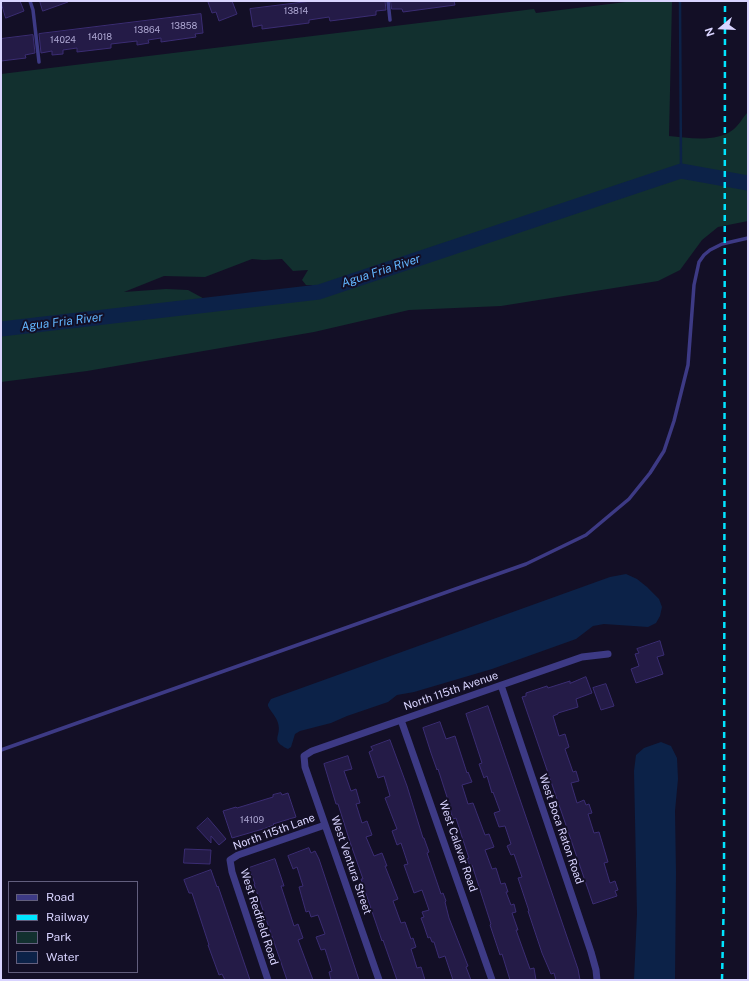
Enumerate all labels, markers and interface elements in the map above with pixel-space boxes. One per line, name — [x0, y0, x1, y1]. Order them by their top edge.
house number: 13814 — [284, 6, 308, 16]
north arrow — [701, 8, 741, 48]
house number: 13858 — [171, 21, 197, 31]
house number: 13864 — [134, 25, 160, 35]
text: N — [703, 26, 717, 38]
house number: 14018 — [88, 32, 112, 42]
house number: 14024 — [50, 35, 76, 45]
water label: Agua Fria River — [340, 251, 422, 291]
water label: Agua Fria River — [20, 310, 104, 334]
street label: North 115th Avenue — [402, 669, 500, 713]
street label: West Boca Raton Road — [536, 772, 586, 886]
street label: West Calavar Road — [436, 799, 480, 893]
street label: North 115th Lane — [231, 811, 317, 853]
street label: West Ventura Street — [328, 814, 374, 916]
house number: 14109 — [240, 815, 264, 825]
street label: West Redfield Road — [237, 867, 281, 967]
legend — [8, 881, 138, 973]
text: Road — [46, 890, 74, 904]
text: Railway — [46, 910, 89, 924]
text: Park — [46, 930, 72, 944]
text: Water — [46, 950, 79, 964]

